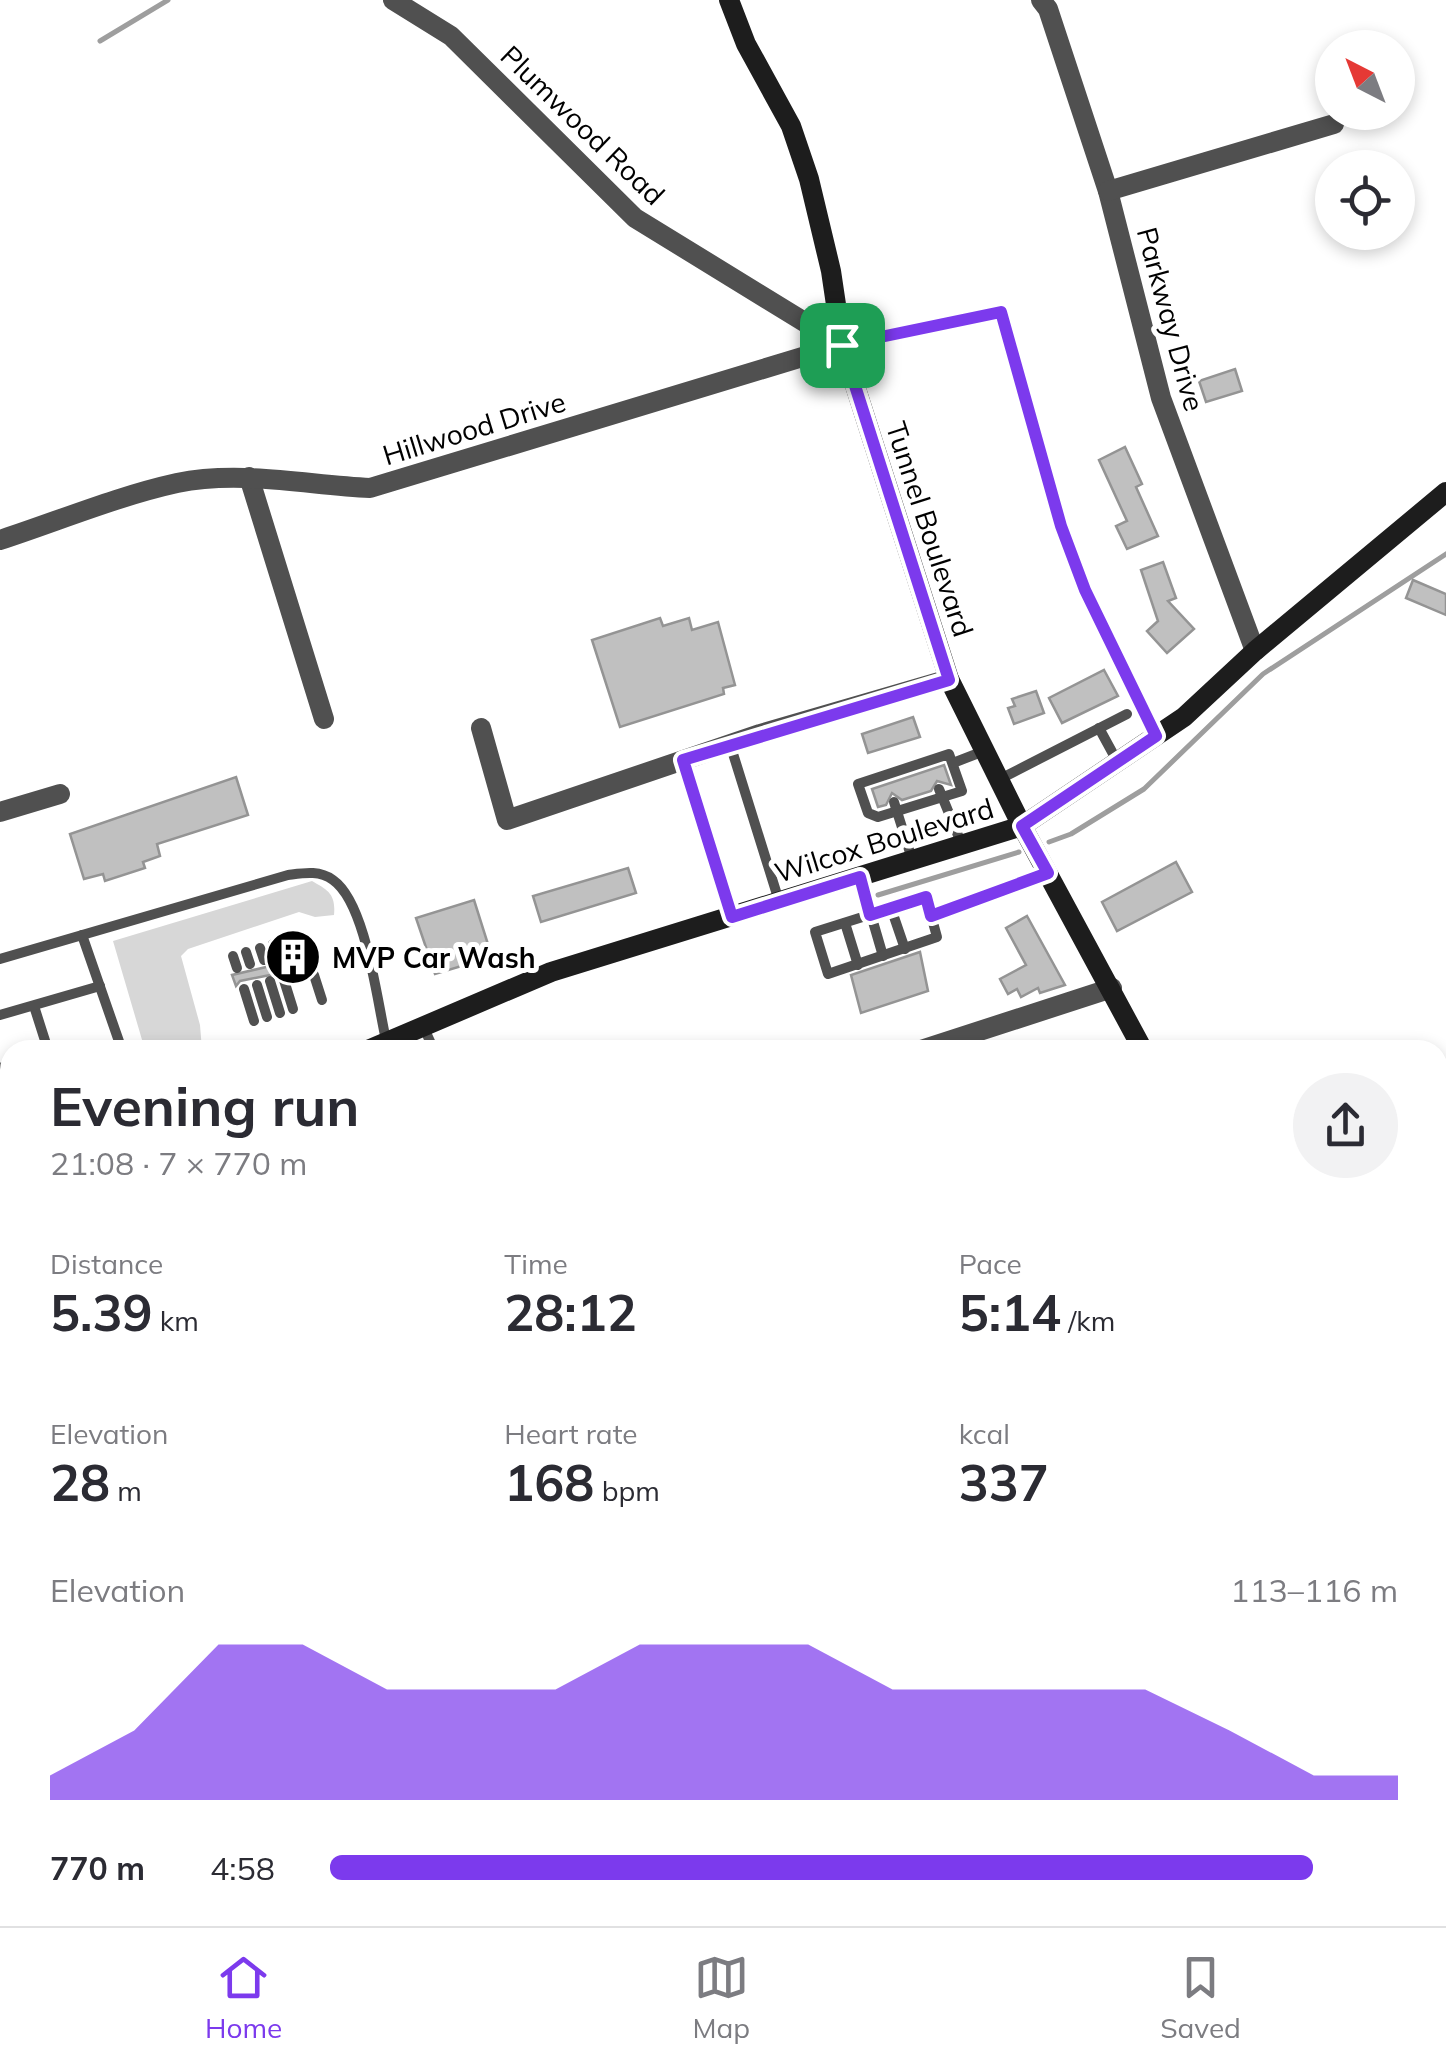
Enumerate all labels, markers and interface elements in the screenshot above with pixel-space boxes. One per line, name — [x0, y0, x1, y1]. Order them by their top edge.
north arrow — [1315, 30, 1415, 130]
map controls — [1315, 30, 1415, 250]
street label: Plumwood Road — [494, 38, 672, 212]
button: locate — [1315, 150, 1415, 250]
street label: Parkway Drive — [1130, 223, 1212, 415]
pin — [800, 303, 885, 388]
icon: arrive — [815, 318, 870, 373]
street label: Hillwood Drive — [378, 384, 570, 472]
street label: Tunnel Boulevard — [879, 417, 981, 641]
street label: Wilcox Boulevard — [770, 790, 998, 890]
building icon: MVP Car Wash — [263, 927, 323, 987]
place label: MVP Car Wash — [332, 940, 536, 975]
text: Evening run — [50, 1071, 359, 1140]
button: share — [1293, 1073, 1398, 1178]
text: 21:08 · 7 × 770 m — [50, 1143, 307, 1183]
text: Distance — [50, 1246, 163, 1281]
text: Time — [504, 1246, 568, 1281]
text: Pace — [959, 1246, 1022, 1281]
text: 5.39 — [50, 1281, 152, 1344]
text: 28:12 — [504, 1281, 637, 1344]
text: 5:14 — [959, 1281, 1061, 1344]
text: km — [152, 1303, 199, 1338]
text: /km — [1061, 1303, 1115, 1338]
text: Elevation — [50, 1416, 168, 1451]
text: Heart rate — [504, 1416, 638, 1451]
text: kcal — [959, 1416, 1010, 1451]
text: 28 — [50, 1451, 110, 1514]
text: 168 — [504, 1451, 594, 1514]
text: 337 — [959, 1451, 1049, 1514]
text: m — [110, 1473, 142, 1508]
text: bpm — [594, 1473, 660, 1508]
text: Elevation — [50, 1570, 185, 1610]
text: 113–116 m — [1230, 1570, 1398, 1610]
text: 770 m — [50, 1848, 145, 1888]
text: 4:58 — [210, 1848, 275, 1888]
tab: Home — [205, 1950, 282, 2045]
tab: Map — [692, 1950, 750, 2045]
tab: Saved — [1160, 1950, 1241, 2045]

